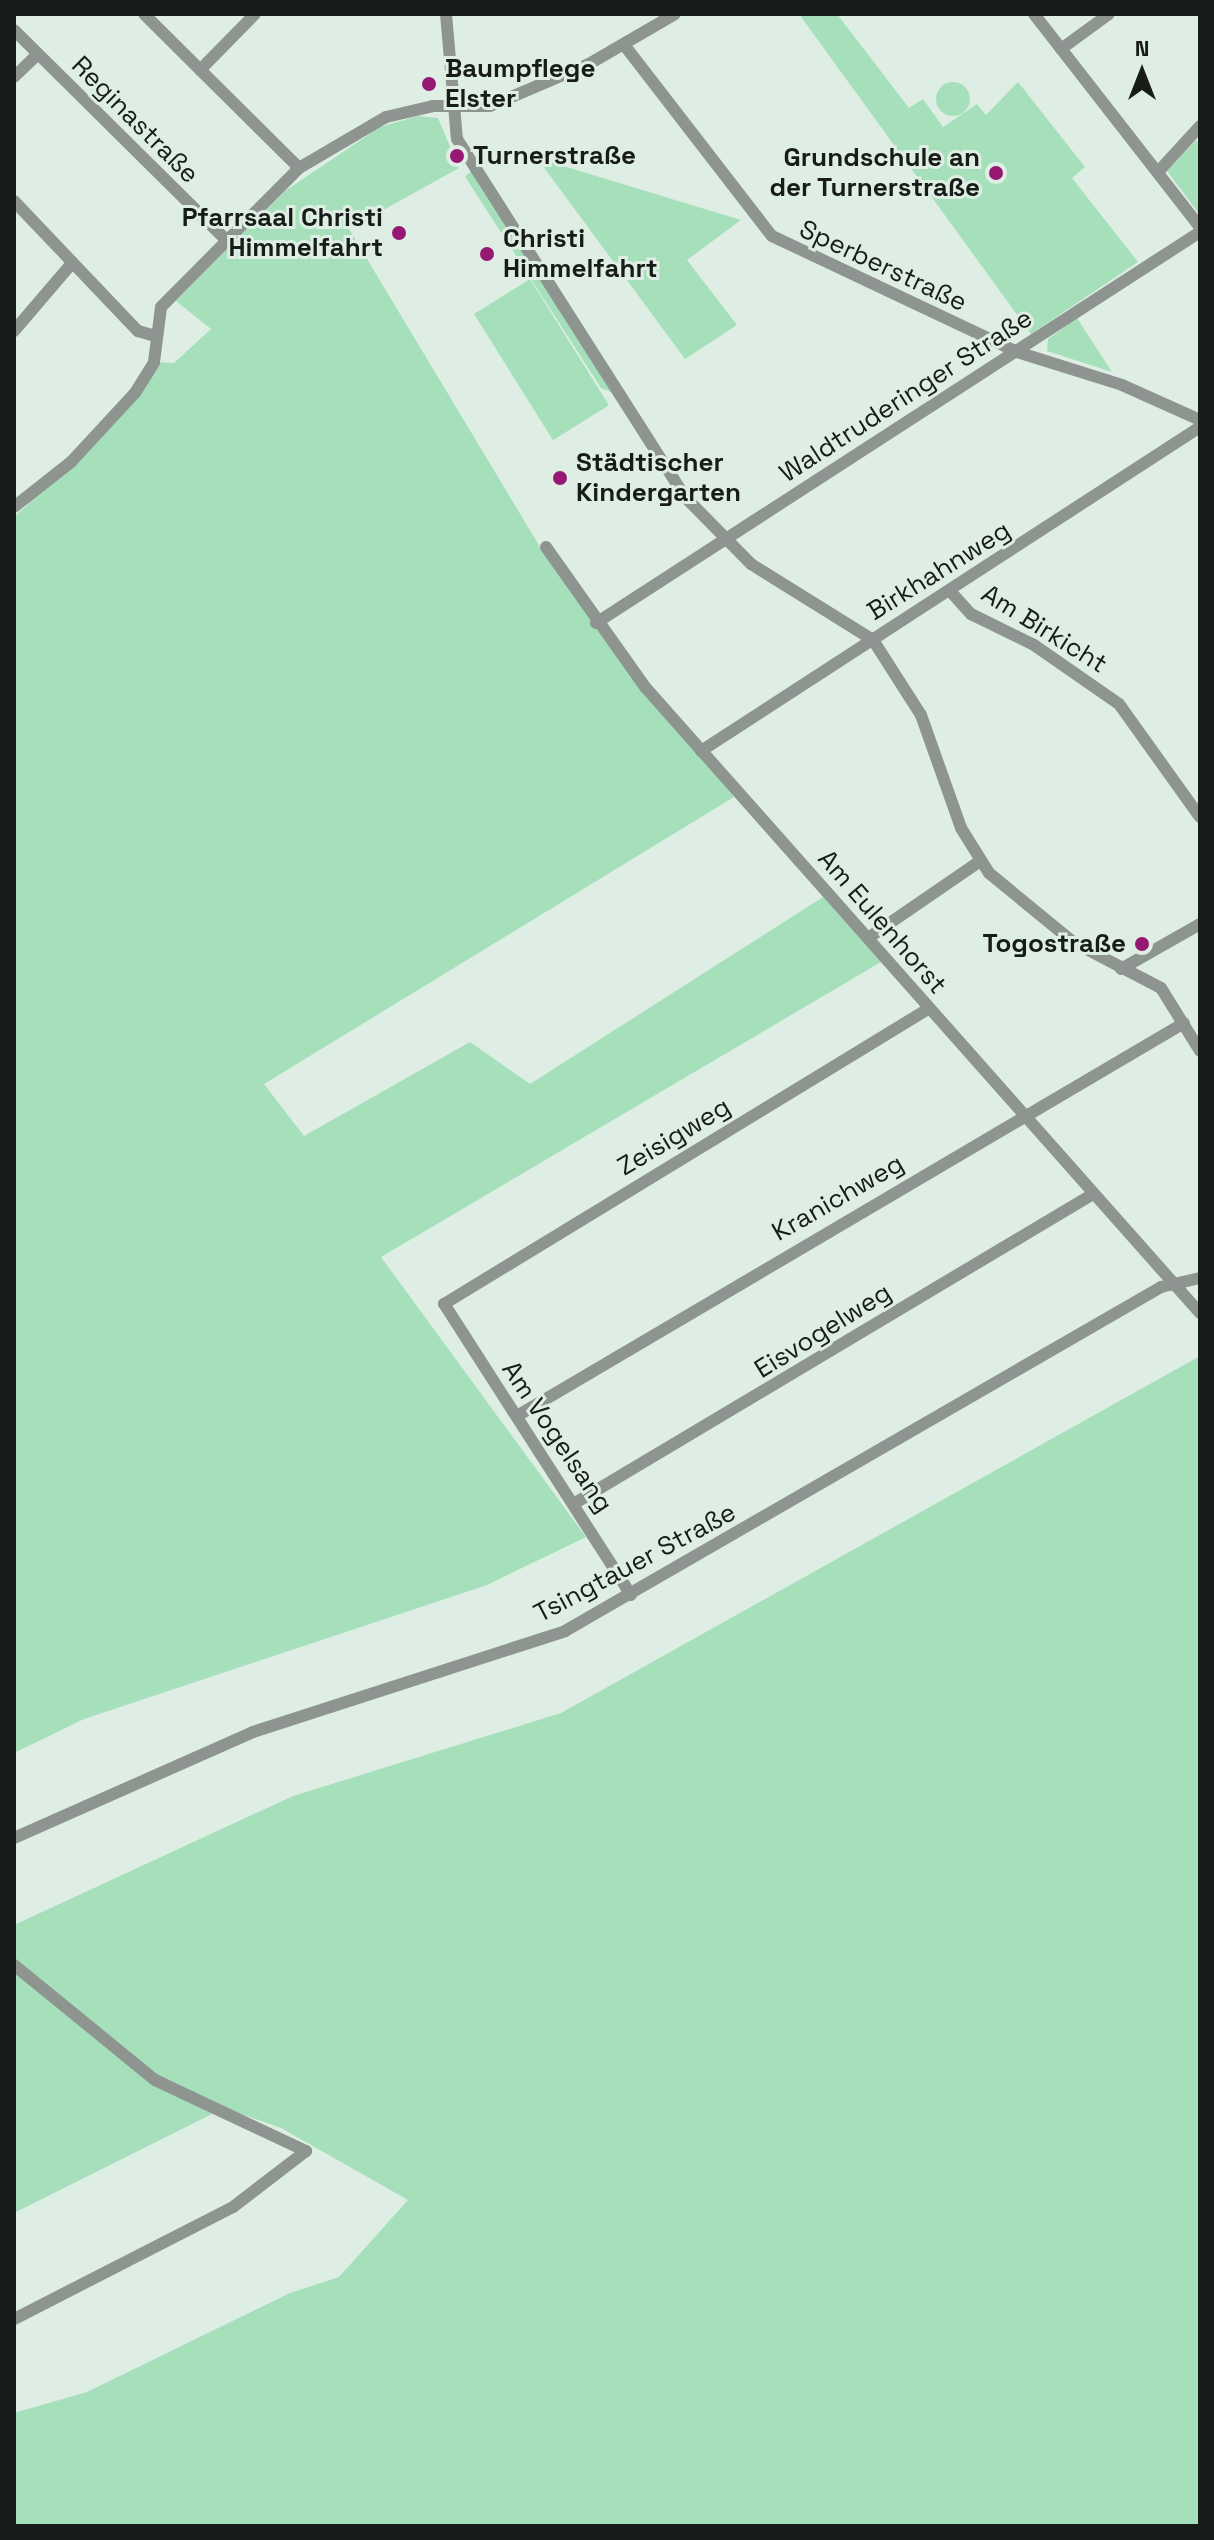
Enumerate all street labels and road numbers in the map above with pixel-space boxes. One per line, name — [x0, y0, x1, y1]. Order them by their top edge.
street label: Reginastraße — [65, 50, 205, 190]
street label: Sperberstraße — [794, 214, 972, 318]
street label: Waldtruderinger Straße — [774, 303, 1038, 489]
street label: Birkhahnweg — [862, 515, 1016, 627]
street label: Am Birkicht — [975, 578, 1113, 680]
street label: Am Eulenhorst — [811, 844, 953, 1000]
street label: Zeisigweg — [612, 1091, 736, 1183]
street label: Kranichweg — [767, 1148, 909, 1248]
street label: Eisvogelweg — [749, 1277, 897, 1385]
street label: Am Vogelsang — [495, 1355, 619, 1519]
street label: Tsingtauer Straße — [529, 1497, 741, 1629]

